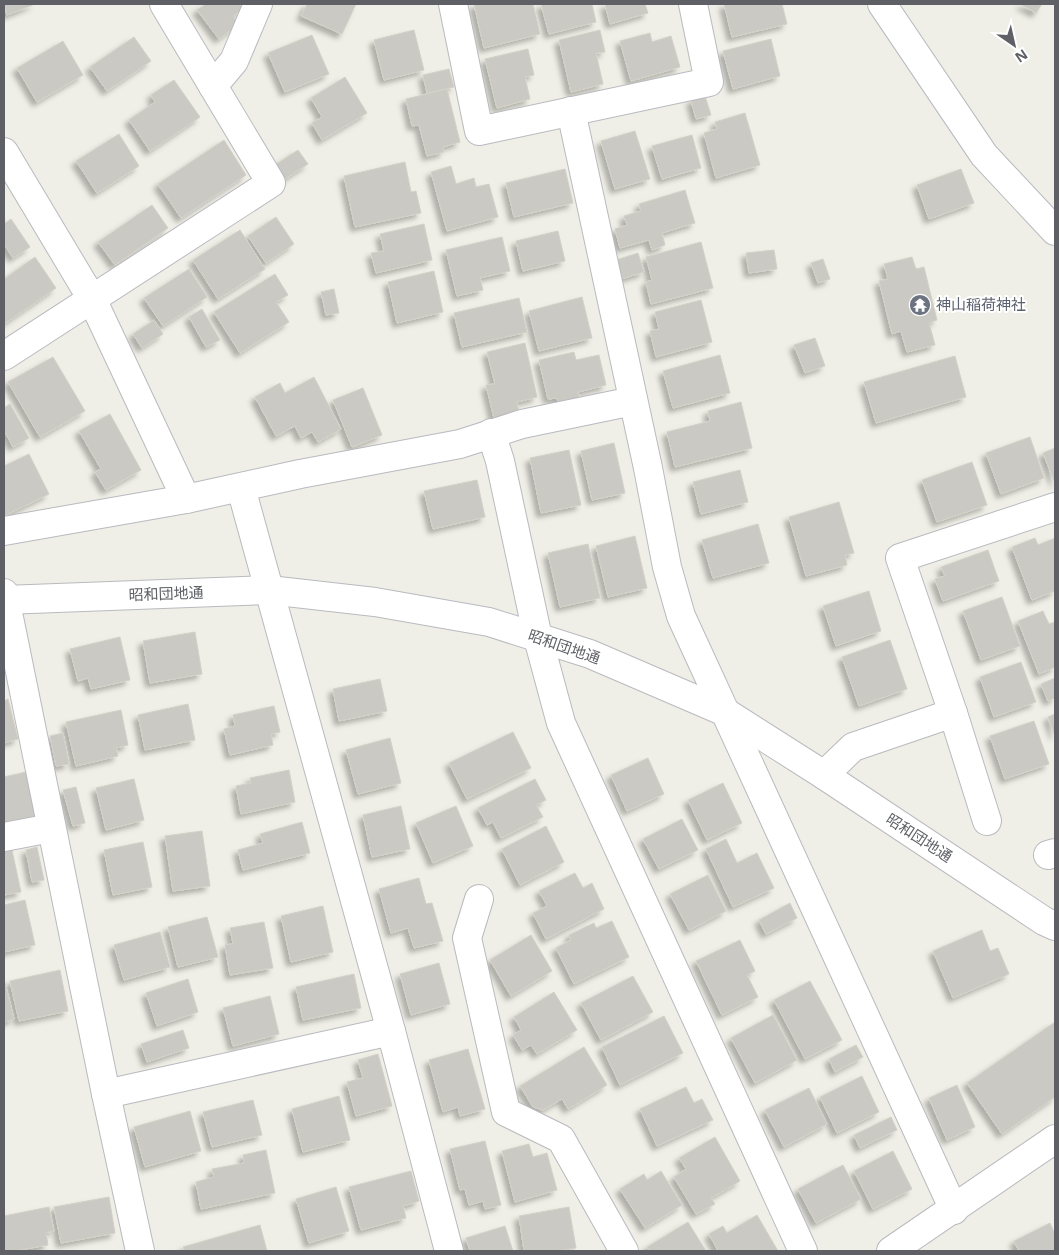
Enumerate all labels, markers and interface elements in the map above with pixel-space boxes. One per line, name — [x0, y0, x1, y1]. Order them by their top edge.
north arrow — [989, 20, 1039, 70]
text: N — [1012, 45, 1032, 67]
temple icon: 神山稲荷神社 — [908, 293, 932, 317]
place label: 神山稲荷神社 — [936, 294, 1026, 314]
street label: 昭和団地通 — [128, 582, 204, 604]
street label: 昭和団地通 — [526, 624, 603, 668]
street label: 昭和団地通 — [883, 808, 956, 866]

